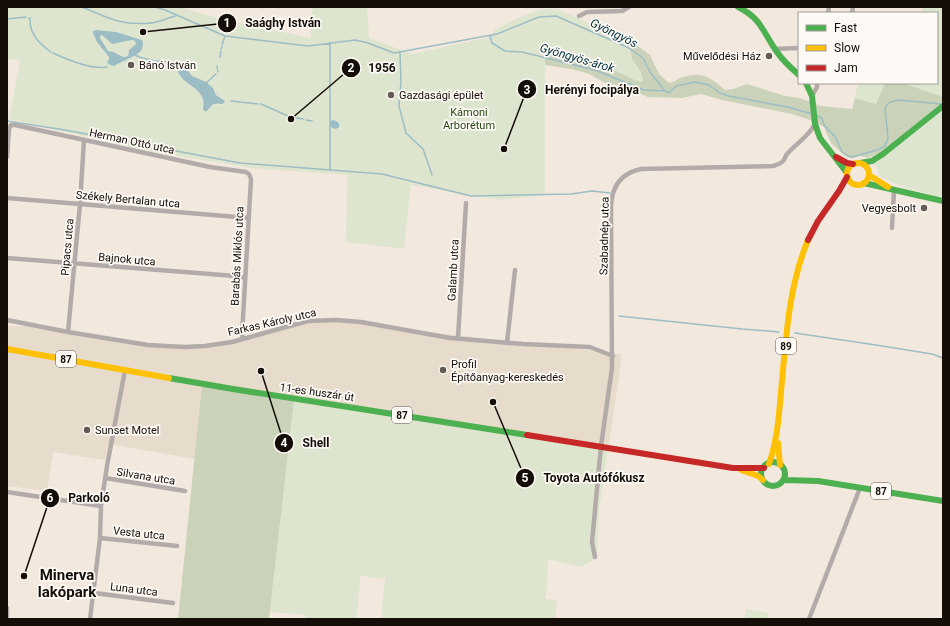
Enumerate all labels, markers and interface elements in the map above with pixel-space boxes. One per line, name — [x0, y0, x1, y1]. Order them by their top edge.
callout: Saághy István — [217, 11, 329, 35]
legend — [798, 12, 938, 84]
text: 1 — [224, 16, 230, 30]
text: Saághy István — [245, 16, 321, 30]
water label: Gyöngyös — [588, 16, 640, 50]
text: Fast — [834, 21, 857, 35]
water label: Gyöngyös-árok — [538, 41, 617, 76]
text: Slow — [834, 41, 860, 55]
place label: Művelődési Ház — [683, 50, 762, 63]
marker: Művelődési Ház — [764, 51, 774, 61]
callout: 1956 — [341, 56, 404, 80]
place label: Bánó lstván — [139, 59, 196, 72]
marker: Bánó lstván — [126, 60, 136, 70]
text: 2 — [348, 61, 355, 75]
text: 1956 — [368, 61, 396, 75]
text: Jam — [834, 61, 858, 75]
callout: Herényi focipálya — [517, 77, 647, 101]
text: 3 — [524, 83, 531, 97]
text: Herényi focipálya — [545, 83, 640, 97]
place label: Gazdasági épület — [399, 89, 484, 102]
marker: Gazdasági épület — [386, 90, 396, 100]
park label: Kámoni Arborétum — [443, 106, 495, 132]
street label: Herman Ottó utca — [88, 126, 176, 157]
street label: Székely Bertalan utca — [75, 188, 181, 211]
street label: Szabadnép utca — [597, 197, 612, 275]
place label: Vegyesbolt — [862, 202, 916, 215]
marker: Vegyesbolt — [919, 203, 929, 213]
street label: Barabás Miklós utca — [228, 206, 247, 306]
street label: Pipacs utca — [59, 218, 76, 276]
street label: Galamb utca — [445, 239, 462, 301]
street label: Bajnok utca — [98, 251, 156, 268]
street label: Farkas Károly utca — [227, 306, 318, 339]
road number: 89 — [776, 338, 796, 354]
road number: 87 — [56, 351, 76, 367]
place label: Profil Építőanyag-kereskedés — [451, 358, 564, 384]
marker: Profil Építőanyag-kereskedés — [438, 365, 448, 375]
street label: 11-es huszár út — [279, 381, 355, 404]
road number: 87 — [392, 407, 412, 423]
place label: Sunset Motel — [95, 424, 160, 437]
marker: Sunset Motel — [82, 425, 92, 435]
callout: Shell — [274, 431, 337, 455]
text: 4 — [281, 436, 288, 450]
text: Shell — [303, 436, 329, 450]
street label: Silvana utca — [116, 465, 176, 488]
callout: Toyota Autófókusz — [515, 466, 652, 490]
text: 5 — [522, 471, 529, 485]
text: Toyota Autófókusz — [543, 471, 645, 485]
road number: 87 — [871, 483, 891, 499]
callout: Parkoló — [40, 486, 118, 510]
text: 6 — [47, 491, 54, 505]
text: Parkoló — [68, 491, 110, 505]
street label: Vesta utca — [112, 524, 165, 543]
district label: Minerva lakópark — [38, 566, 97, 601]
street label: Luna utca — [109, 580, 159, 599]

